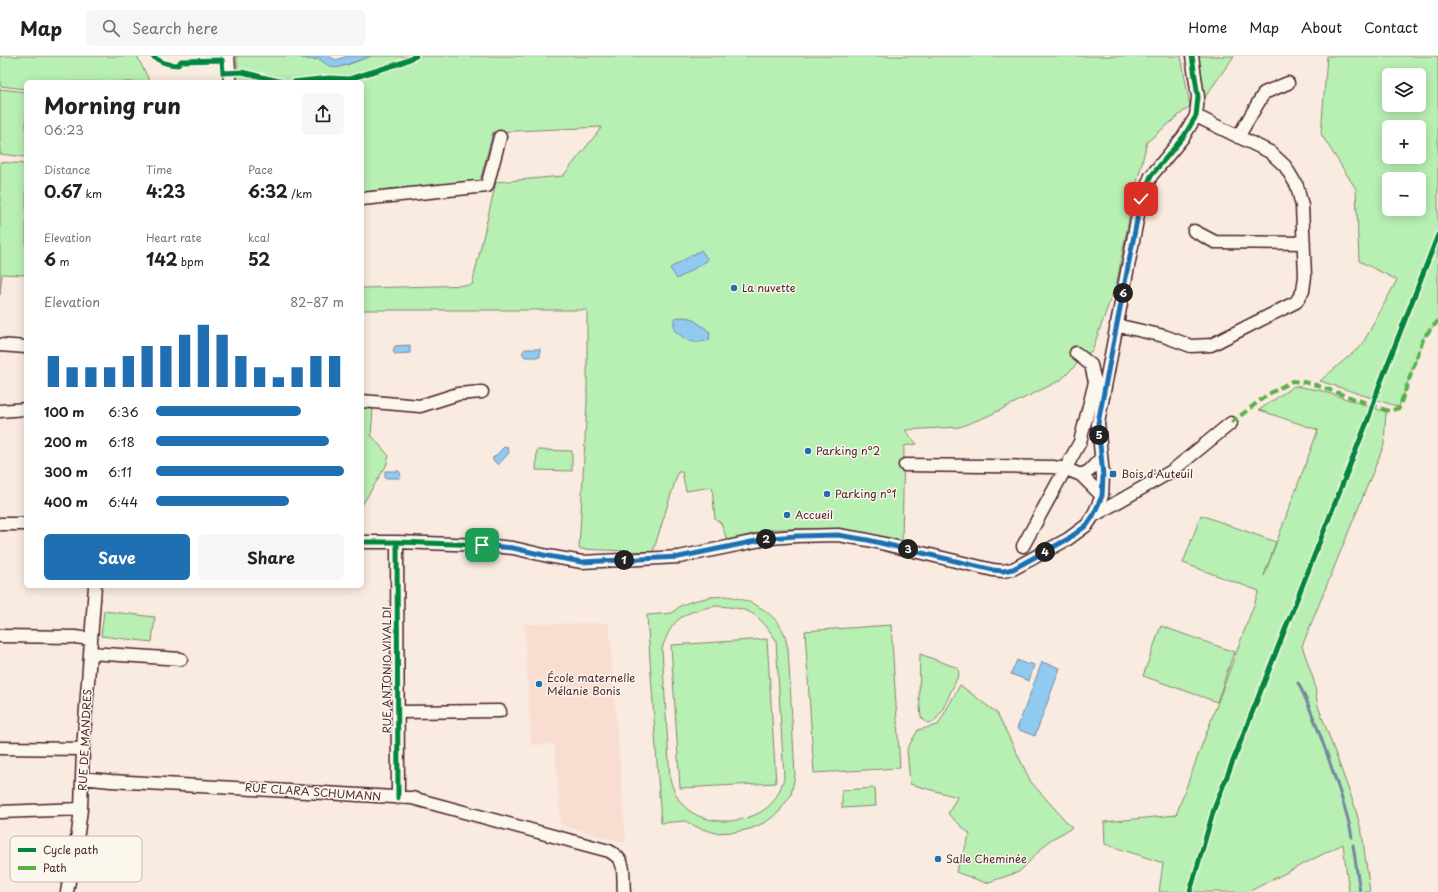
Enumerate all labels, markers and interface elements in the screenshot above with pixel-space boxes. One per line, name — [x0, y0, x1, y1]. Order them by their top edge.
search box — [86, 10, 366, 46]
text: Map — [20, 14, 62, 42]
text: Search here — [132, 16, 218, 39]
icon: search — [100, 17, 122, 39]
text: Home — [1188, 17, 1227, 38]
text: Map — [1249, 17, 1279, 38]
text: About — [1301, 17, 1342, 38]
text: Contact — [1364, 17, 1418, 38]
map controls — [1382, 68, 1426, 216]
button: layers — [1382, 68, 1426, 112]
text: Morning run — [44, 88, 181, 121]
button: share — [302, 93, 344, 135]
text: 06:23 — [44, 120, 84, 139]
button: + — [1382, 120, 1426, 164]
text: Distance — [44, 161, 90, 178]
text: Time — [146, 161, 172, 178]
text: Pace — [248, 161, 273, 178]
button: − — [1382, 172, 1426, 216]
text: 0.67 — [44, 178, 82, 204]
text: 4:23 — [146, 178, 186, 204]
text: 6:32 — [248, 178, 288, 204]
pin — [1124, 182, 1158, 216]
text: km — [82, 185, 102, 202]
text: /km — [288, 185, 312, 202]
icon: check — [1130, 188, 1152, 210]
text: Elevation — [44, 229, 91, 246]
text: Heart rate — [146, 229, 202, 246]
text: kcal — [248, 229, 270, 246]
text: 6 — [44, 246, 56, 272]
text: 142 — [146, 246, 177, 272]
text: 52 — [248, 246, 270, 272]
text: m — [56, 253, 70, 270]
text: bpm — [177, 253, 204, 270]
place label: La nuvette — [742, 279, 796, 296]
marker: La nuvette — [729, 283, 739, 293]
pin: 6 — [1113, 283, 1133, 303]
text: 6 — [1119, 284, 1127, 301]
text: Elevation — [44, 292, 100, 311]
text: 82–87 m — [290, 292, 344, 311]
text: 100 m — [44, 402, 85, 421]
text: 6:36 — [108, 402, 139, 421]
pin: 5 — [1089, 425, 1109, 445]
text: 5 — [1095, 426, 1103, 443]
text: 200 m — [44, 432, 88, 451]
text: 6:18 — [108, 432, 135, 451]
place label: Parking n°2 — [816, 442, 881, 459]
marker: Parking n°2 — [803, 446, 813, 456]
text: 300 m — [44, 462, 88, 481]
text: 6:11 — [108, 462, 132, 481]
place label: Bois d'Auteuil — [1121, 465, 1193, 482]
marker: Bois d'Auteuil — [1108, 469, 1118, 479]
place label: Parking n°1 — [835, 485, 897, 502]
marker: Parking n°1 — [822, 489, 832, 499]
text: 400 m — [44, 492, 88, 511]
text: 6:44 — [108, 492, 138, 511]
place label: Accueil — [795, 506, 833, 523]
marker: Accueil — [782, 510, 792, 520]
pin — [465, 528, 499, 562]
pin: 2 — [756, 529, 776, 549]
text: 2 — [762, 530, 770, 547]
button: Save — [44, 534, 190, 580]
button: Share — [198, 534, 344, 580]
icon: arrive — [471, 534, 493, 556]
pin: 3 — [898, 539, 918, 559]
text: 3 — [904, 540, 912, 557]
pin: 4 — [1035, 542, 1055, 562]
text: 4 — [1041, 543, 1049, 560]
pin: 1 — [614, 550, 634, 570]
text: 1 — [621, 551, 627, 568]
street label: RUE ANTONIO VIVALDI — [378, 606, 395, 734]
place label: École maternelle Mélanie Bonis — [547, 669, 635, 699]
marker: École maternelle Mélanie Bonis — [534, 679, 544, 689]
street label: RUE DE MANDRES — [73, 688, 96, 791]
street label: RUE CLARA SCHUMANN — [244, 778, 382, 805]
legend — [10, 836, 142, 882]
text: Cycle path — [43, 841, 98, 858]
place label: Salle Cheminée — [946, 850, 1027, 867]
marker: Salle Cheminée — [933, 854, 943, 864]
text: Path — [43, 859, 67, 876]

